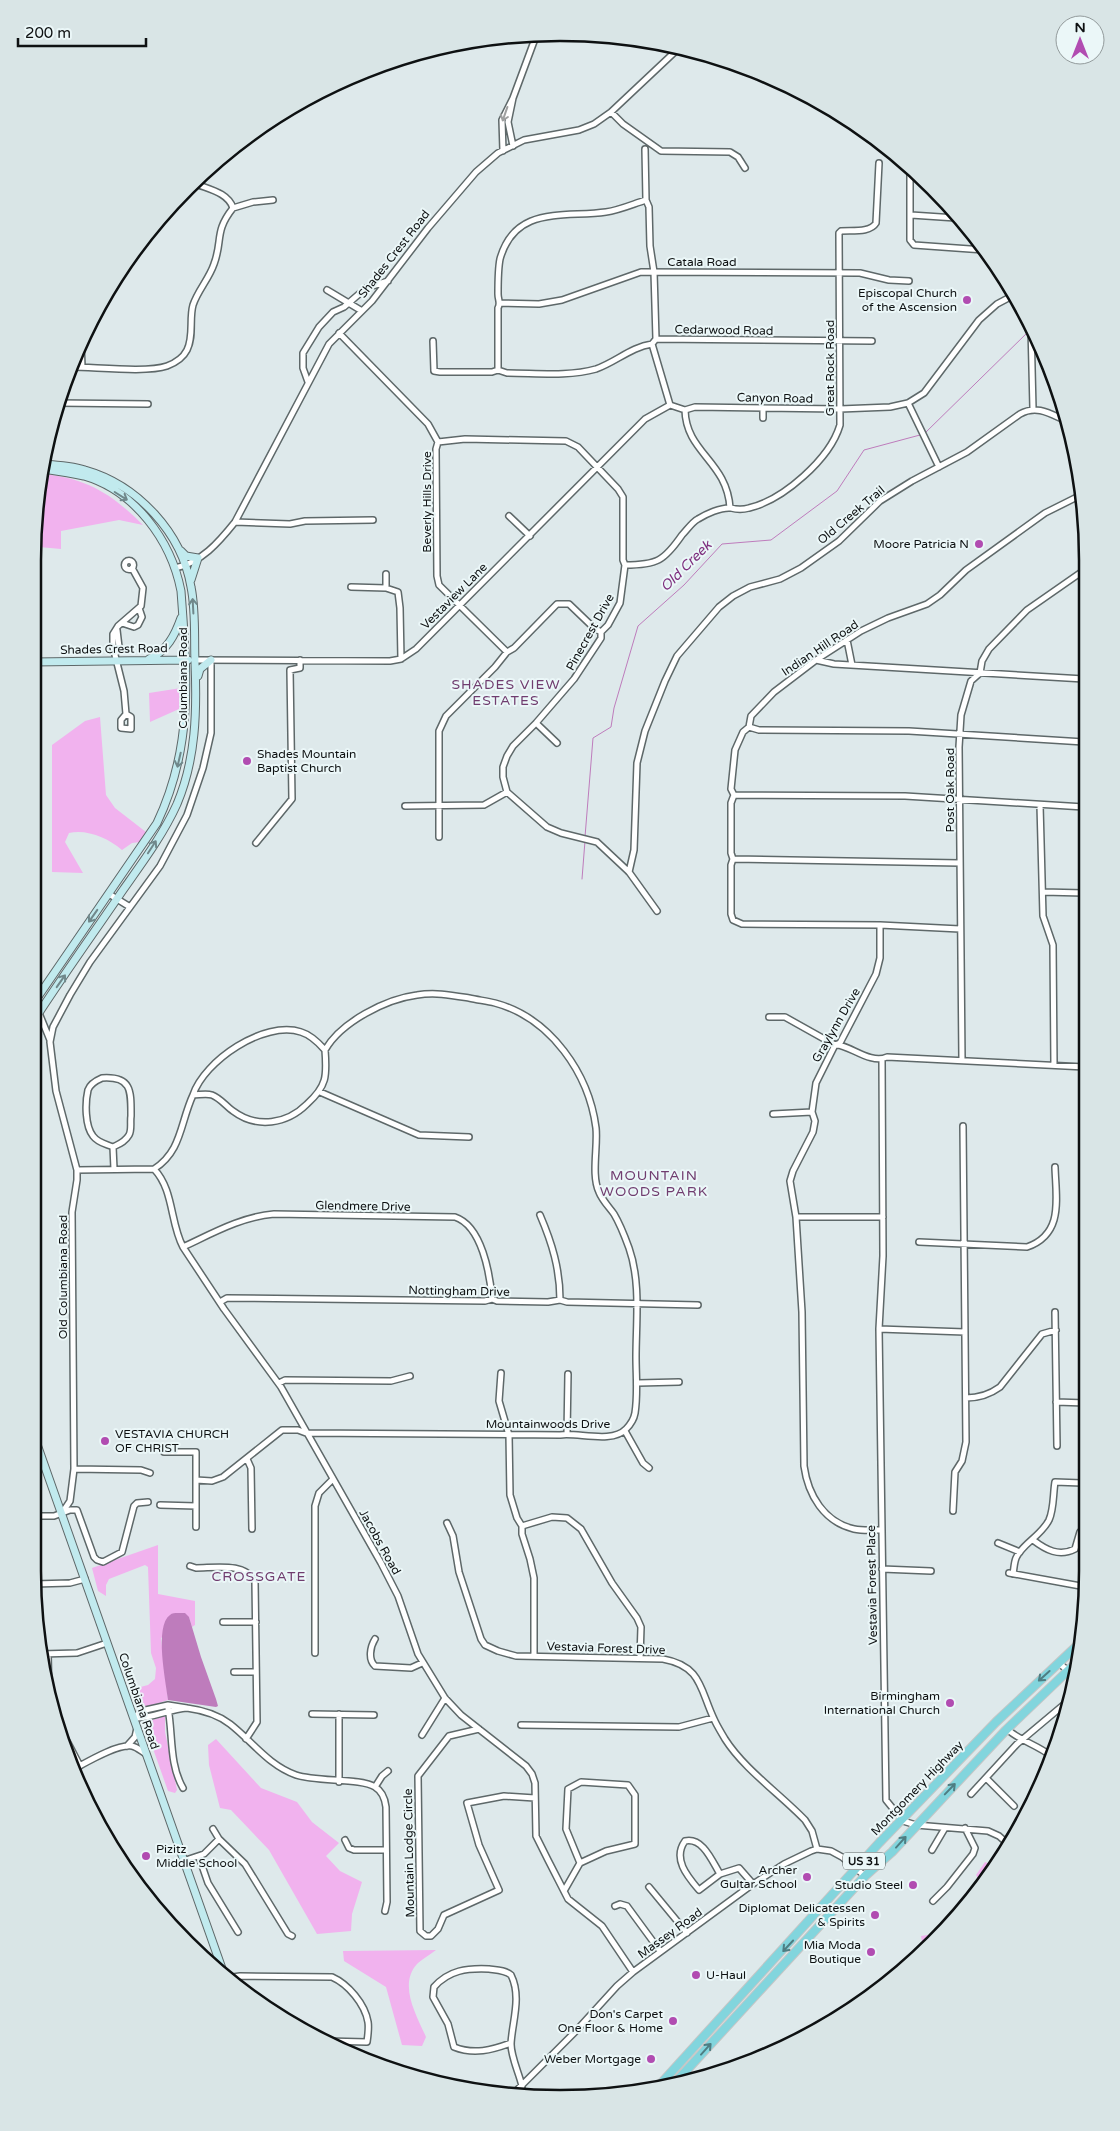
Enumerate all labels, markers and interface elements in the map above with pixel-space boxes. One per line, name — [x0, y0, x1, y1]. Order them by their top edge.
scale bar — [18, 15, 145, 47]
north arrow — [1055, 15, 1105, 65]
text: N — [1074, 19, 1086, 36]
text: 200 m — [25, 24, 71, 42]
one-way arrow — [500, 106, 509, 121]
street label: Shades Crest Road — [355, 207, 433, 301]
street label: Catala Road — [667, 255, 737, 269]
place label: Episcopal Church of the Ascension — [858, 286, 957, 314]
marker: Episcopal Church of the Ascension — [961, 294, 973, 306]
street label: Great Rock Road — [823, 320, 837, 416]
street label: Cedarwood Road — [675, 322, 773, 338]
street label: Canyon Road — [737, 390, 813, 406]
street label: Beverly Hills Drive — [420, 451, 434, 553]
street label: Old Creek Trail — [815, 483, 887, 547]
one-way arrow — [114, 491, 128, 501]
water label: Old Creek — [657, 536, 716, 595]
place label: Moore Patricia N — [873, 537, 969, 551]
marker: Moore Patricia N — [973, 538, 985, 550]
street label: Vestaview Lane — [418, 560, 490, 632]
street label: Pinecrest Drive — [563, 591, 617, 673]
one-way arrow — [188, 599, 197, 615]
street label: Indian Hill Road — [779, 617, 861, 679]
street label: Columbiana Road — [176, 627, 190, 729]
street label: Shades Crest Road — [60, 641, 168, 657]
district label: SHADES VIEW ESTATES — [451, 676, 561, 709]
place label: Shades Mountain Baptist Church — [257, 747, 356, 775]
street label: Post Oak Road — [943, 748, 957, 832]
one-way arrow — [174, 751, 184, 767]
marker: Shades Mountain Baptist Church — [241, 755, 253, 767]
one-way arrow — [147, 840, 157, 854]
one-way arrow — [88, 909, 98, 923]
one-way arrow — [56, 975, 66, 989]
street label: Graylynn Drive — [809, 985, 863, 1065]
district label: MOUNTAIN WOODS PARK — [600, 1167, 708, 1200]
street label: Glendmere Drive — [315, 1198, 411, 1214]
street label: Old Columbiana Road — [56, 1215, 70, 1339]
street label: Nottingham Drive — [408, 1283, 510, 1299]
street label: Mountainwoods Drive — [486, 1417, 611, 1431]
place label: VESTAVIA CHURCH OF CHRIST — [115, 1427, 229, 1455]
marker: VESTAVIA CHURCH OF CHRIST — [99, 1435, 111, 1447]
street label: Jacobs Road — [356, 1507, 404, 1577]
street label: Vestavia Forest Place — [864, 1525, 880, 1645]
district label: CROSSGATE — [212, 1568, 306, 1585]
street label: Vestavia Forest Drive — [546, 1639, 666, 1657]
street label: Columbiana Road — [116, 1651, 162, 1751]
one-way arrow — [1038, 1670, 1051, 1682]
place label: Birmingham International Church — [824, 1689, 940, 1717]
marker: Birmingham International Church — [944, 1697, 956, 1709]
street label: Montgomery Highway — [868, 1737, 966, 1838]
one-way arrow — [943, 1784, 955, 1796]
street label: Mountain Lodge Circle — [401, 1788, 417, 1918]
one-way arrow — [895, 1835, 907, 1848]
place label: Pizitz Middle School — [156, 1842, 237, 1870]
marker: Pizitz Middle School — [140, 1850, 152, 1862]
road number: US 31 — [843, 1852, 885, 1870]
place label: Archer Gultar School — [720, 1863, 797, 1891]
marker: Archer Gultar School — [801, 1871, 813, 1883]
place label: Studio Steel — [835, 1878, 903, 1892]
marker: Studio Steel — [907, 1879, 919, 1891]
place label: Diplomat Delicatessen & Spirits — [738, 1901, 865, 1929]
street label: Massey Road — [635, 1905, 705, 1961]
marker: Diplomat Delicatessen & Spirits — [869, 1909, 881, 1921]
place label: Mia Moda Boutique — [804, 1938, 861, 1966]
one-way arrow — [782, 1939, 794, 1952]
marker: Mia Moda Boutique — [865, 1946, 877, 1958]
place label: U-Haul — [706, 1968, 746, 1982]
marker: U-Haul — [690, 1969, 702, 1981]
place label: Don's Carpet One Floor & Home — [558, 2007, 663, 2035]
marker: Don's Carpet One Floor & Home — [667, 2015, 679, 2027]
one-way arrow — [700, 2043, 712, 2056]
place label: Weber Mortgage — [544, 2052, 641, 2066]
marker: Weber Mortgage — [645, 2053, 657, 2065]

